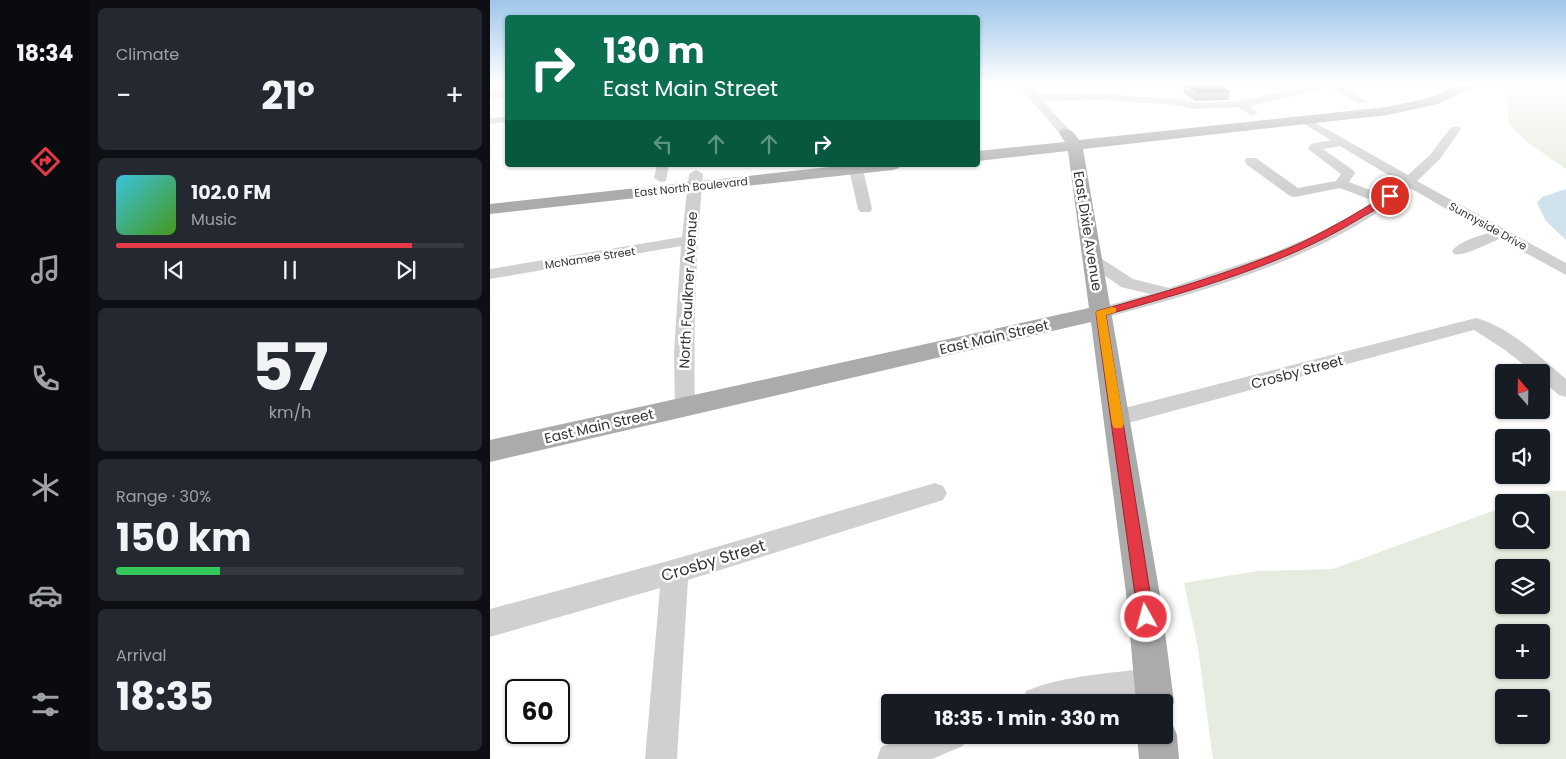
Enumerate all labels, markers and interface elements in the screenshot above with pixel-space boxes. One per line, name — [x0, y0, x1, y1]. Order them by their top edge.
text: 130 m — [603, 26, 705, 75]
icon: right — [520, 35, 585, 100]
text: 18:34 — [17, 38, 73, 69]
text: Climate — [116, 43, 179, 66]
text: 21° — [261, 69, 315, 122]
text: East Main Street — [603, 73, 778, 104]
text: − — [116, 76, 131, 115]
text: + — [445, 76, 464, 115]
icon: left — [649, 130, 677, 158]
icon: ahead — [702, 130, 730, 158]
icon: ahead — [755, 130, 783, 158]
icon: right — [808, 130, 836, 158]
icon: directions — [28, 144, 63, 179]
street label: East Dixie Avenue — [1069, 170, 1107, 293]
street label: East North Boulevard — [633, 173, 749, 201]
pin — [1369, 175, 1411, 217]
text: 102.0 FM — [191, 179, 271, 206]
icon: arrive — [1376, 182, 1404, 210]
street label: Sunnyside Drive — [1446, 198, 1530, 254]
text: Music — [191, 208, 237, 231]
street label: North Faulkner Avenue — [674, 211, 702, 369]
street label: McNamee Street — [544, 243, 636, 273]
icon: music — [28, 252, 63, 287]
icon: previous — [160, 256, 188, 284]
icon: pause — [276, 256, 304, 284]
icon: next — [392, 256, 420, 284]
street label: East Main Street — [937, 315, 1051, 359]
text: 57 — [251, 322, 329, 413]
street label: Crosby Street — [1249, 350, 1345, 394]
icon: phone — [28, 361, 63, 396]
north arrow — [1495, 364, 1550, 419]
map controls — [1495, 364, 1550, 744]
text: km/h — [269, 401, 311, 424]
street label: East Main Street — [542, 404, 656, 448]
button: sound — [1495, 429, 1550, 484]
icon: climate — [28, 470, 63, 505]
text: Range · 30% — [116, 485, 211, 508]
button: search — [1495, 494, 1550, 549]
text: 150 km — [116, 511, 252, 564]
street label: Crosby Street — [658, 534, 768, 587]
button: layers — [1495, 559, 1550, 614]
icon: car — [28, 578, 63, 613]
position arrow — [1119, 590, 1171, 642]
button: + — [1495, 624, 1550, 679]
text: Arrival — [116, 644, 166, 667]
text: 18:35 — [116, 670, 213, 723]
speed limit sign: 60 — [505, 679, 570, 744]
icon: filters — [28, 687, 63, 722]
button: − — [1495, 689, 1550, 744]
text: 18:35 · 1 min · 330 m — [934, 705, 1120, 732]

